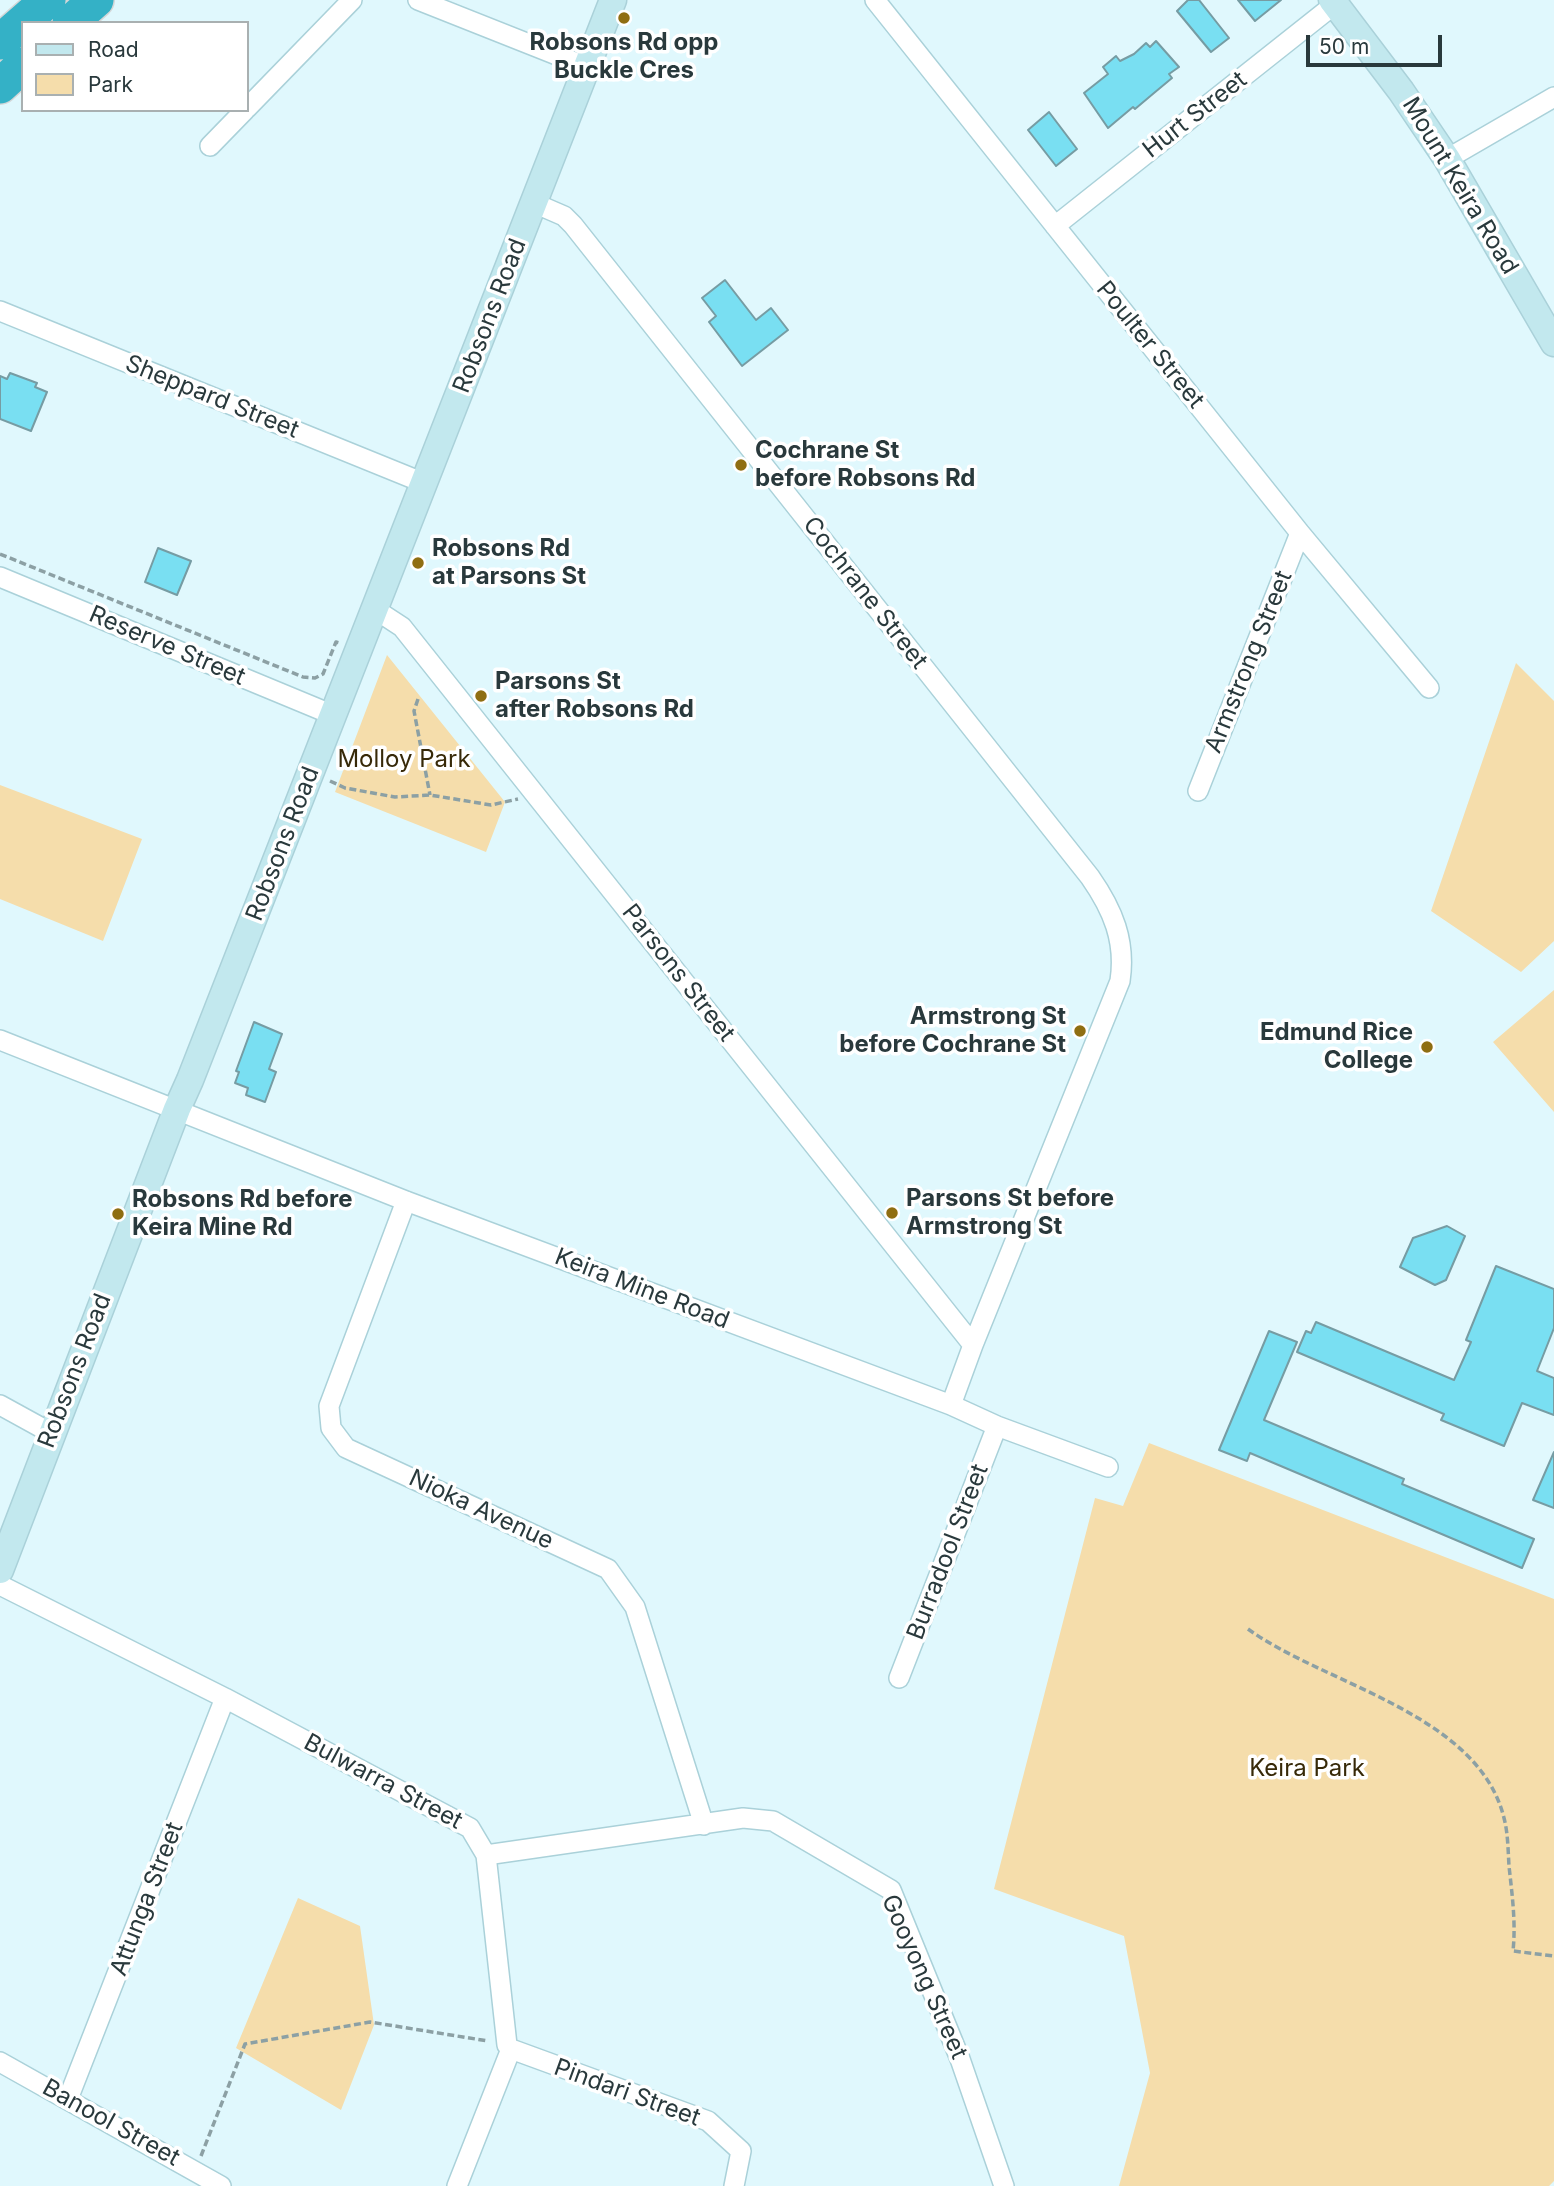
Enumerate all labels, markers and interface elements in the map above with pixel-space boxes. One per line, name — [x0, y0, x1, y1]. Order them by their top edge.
marker: Robsons Rd opp Buckle Cres — [616, 10, 632, 26]
legend — [21, 21, 248, 112]
scale bar — [1309, 21, 1446, 65]
place label: Robsons Rd opp Buckle Cres — [530, 29, 718, 85]
text: 50 m — [1319, 34, 1369, 59]
text: Road — [88, 37, 139, 62]
street label: Hurt Street — [1137, 66, 1253, 164]
text: Park — [88, 72, 133, 97]
street label: Mount Keira Road — [1396, 92, 1524, 280]
street label: Robsons Road — [447, 235, 533, 397]
street label: Poulter Street — [1090, 276, 1210, 414]
street label: Sheppard Street — [121, 349, 303, 445]
place label: Cochrane St before Robsons Rd — [755, 437, 975, 493]
marker: Cochrane St before Robsons Rd — [733, 457, 749, 473]
street label: Cochrane Street — [797, 511, 933, 675]
place label: Robsons Rd at Parsons St — [432, 535, 586, 591]
marker: Robsons Rd at Parsons St — [410, 555, 426, 571]
street label: Armstrong Street — [1199, 567, 1299, 757]
street label: Reserve Street — [85, 600, 249, 692]
place label: Parsons St after Robsons Rd — [495, 668, 694, 724]
marker: Parsons St after Robsons Rd — [473, 688, 489, 704]
park label: Molloy Park — [337, 746, 471, 774]
street label: Robsons Road — [240, 763, 326, 925]
street label: Parsons Street — [615, 899, 741, 1047]
place label: Armstrong St before Cochrane St — [839, 1003, 1066, 1059]
place label: Edmund Rice College — [1260, 1019, 1413, 1075]
marker: Armstrong St before Cochrane St — [1072, 1023, 1088, 1039]
marker: Edmund Rice College — [1419, 1039, 1435, 1055]
place label: Parsons St before Armstrong St — [906, 1185, 1114, 1241]
place label: Robsons Rd before Keira Mine Rd — [132, 1186, 352, 1242]
marker: Parsons St before Armstrong St — [884, 1205, 900, 1221]
marker: Robsons Rd before Keira Mine Rd — [110, 1206, 126, 1222]
street label: Keira Mine Road — [551, 1242, 733, 1336]
street label: Robsons Road — [32, 1290, 118, 1452]
street label: Burradool Street — [901, 1460, 995, 1644]
street label: Nioka Avenue — [404, 1464, 558, 1556]
street label: Bulwarra Street — [299, 1728, 467, 1836]
park label: Keira Park — [1249, 1755, 1365, 1783]
street label: Attunga Street — [104, 1818, 190, 1980]
street label: Gooyong Street — [875, 1890, 973, 2064]
street label: Pindari Street — [550, 2053, 704, 2133]
street label: Banool Street — [37, 2073, 185, 2173]

